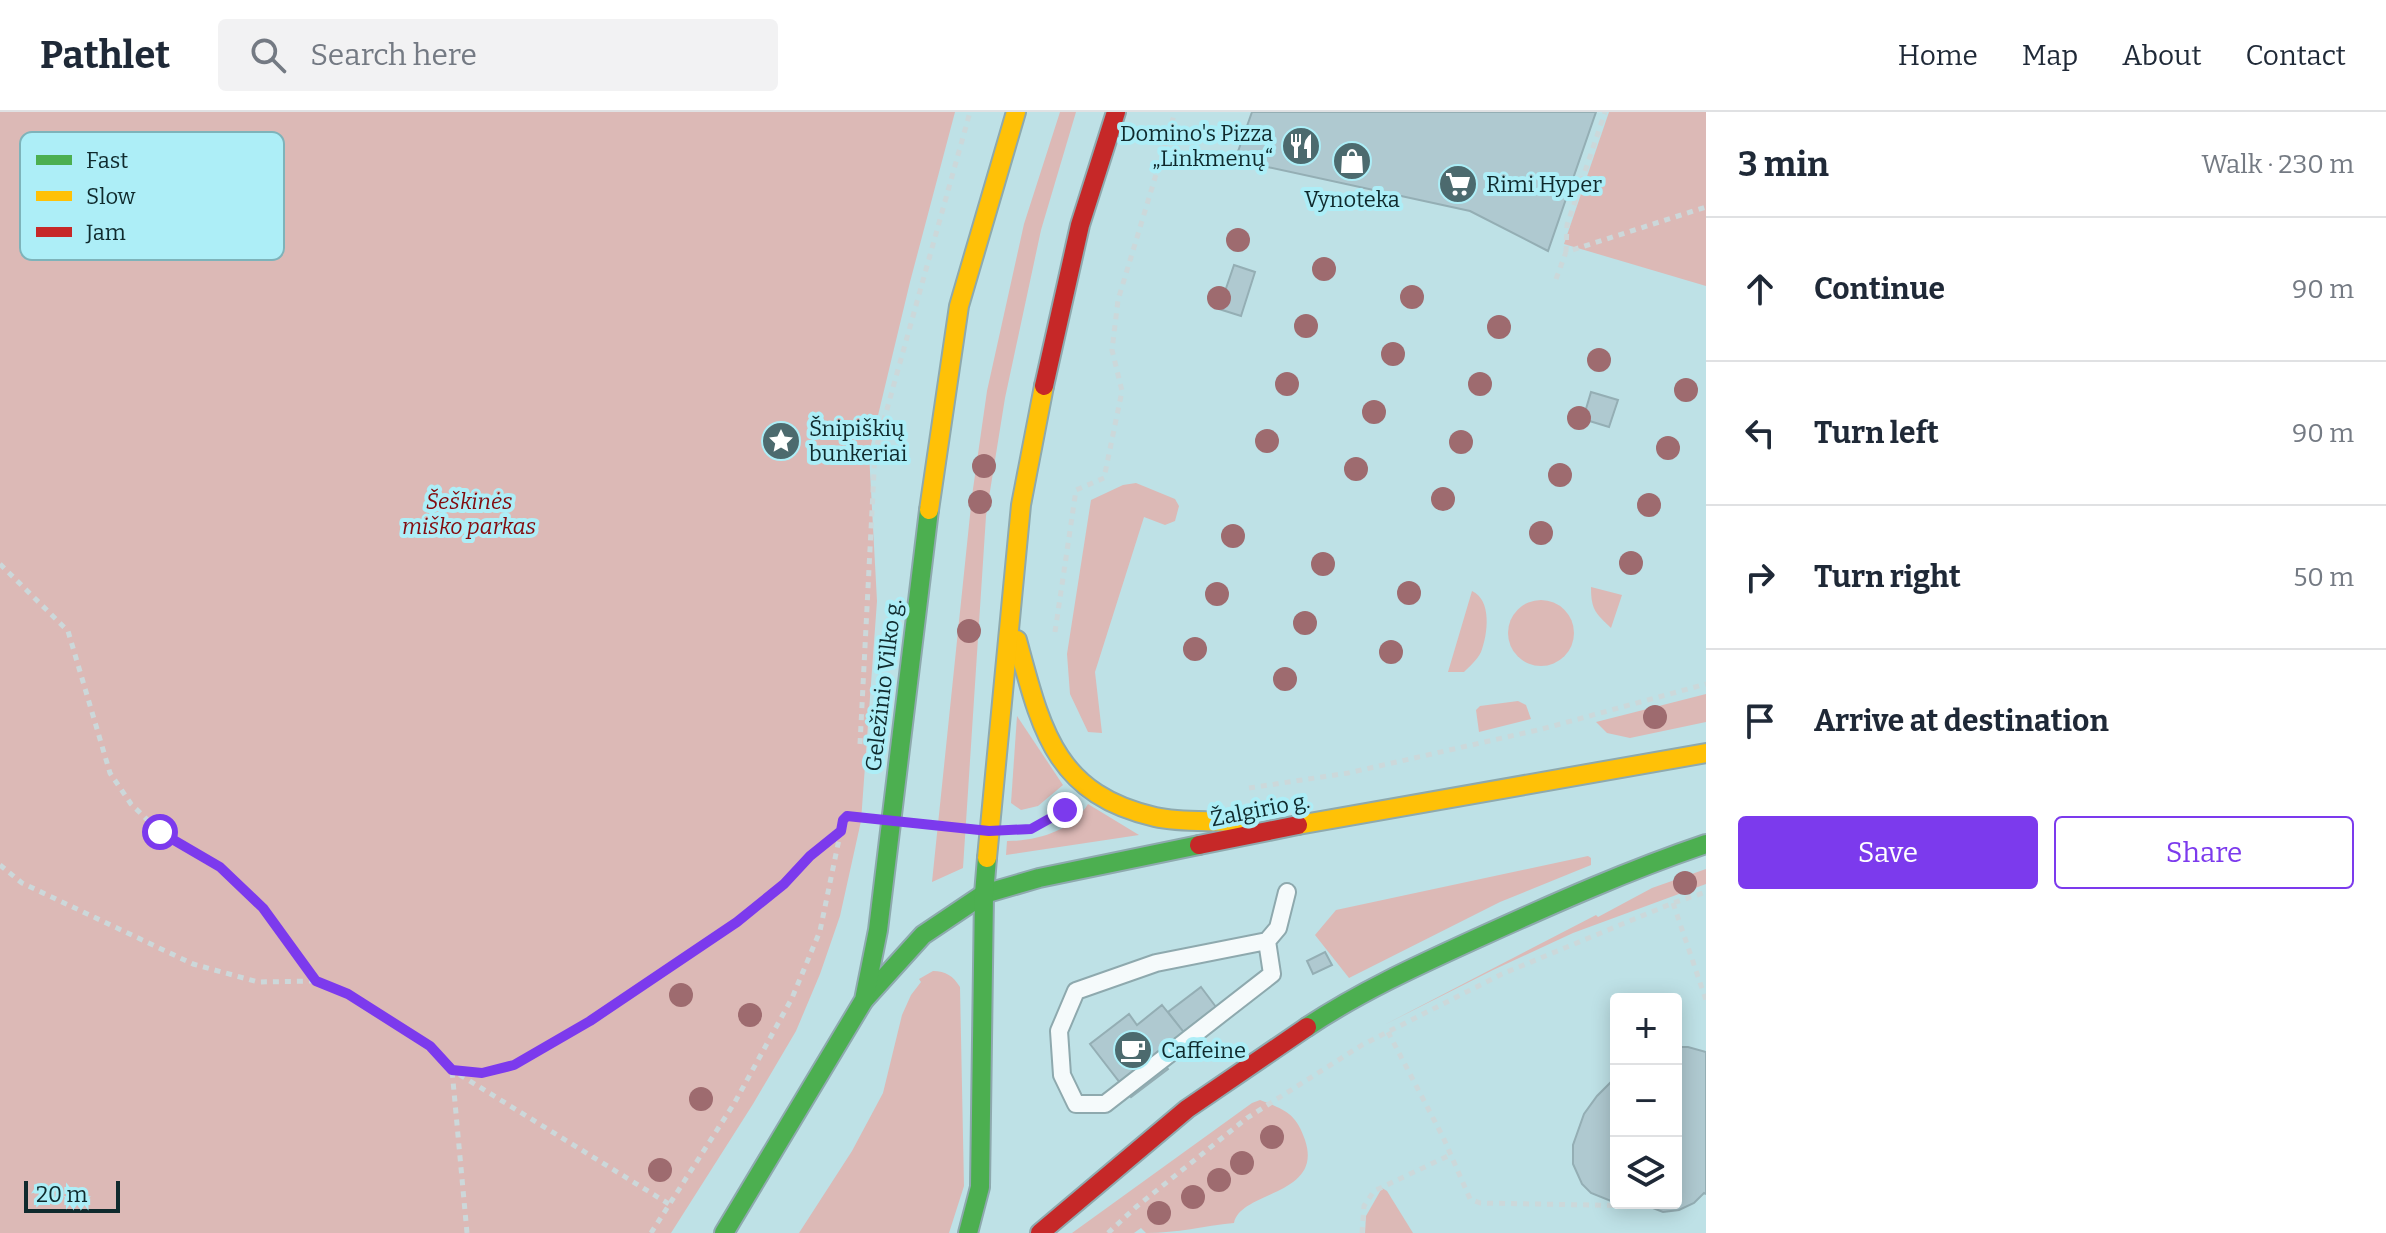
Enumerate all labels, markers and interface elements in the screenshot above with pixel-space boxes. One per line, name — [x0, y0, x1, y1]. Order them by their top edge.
search box — [218, 19, 778, 91]
text: Pathlet — [40, 32, 170, 78]
icon: search — [246, 33, 290, 77]
text: Search here — [310, 37, 477, 73]
text: Home — [1898, 39, 1978, 72]
text: Map — [2022, 39, 2078, 72]
text: About — [2122, 39, 2202, 72]
text: Contact — [2246, 39, 2346, 72]
place label: Domino's Pizza „Linkmenų“ — [1120, 120, 1273, 172]
restaurant icon: Domino's Pizza „Linkmenų“ — [1280, 125, 1322, 167]
legend — [20, 132, 284, 260]
shop icon: Vynoteka — [1331, 140, 1373, 182]
text: 3 min — [1738, 144, 1829, 185]
text: Fast — [86, 147, 128, 174]
text: Walk · 230 m — [2202, 149, 2354, 180]
supermarket icon: Rimi Hyper — [1437, 163, 1479, 205]
place label: Rimi Hyper — [1486, 171, 1602, 198]
text: Slow — [86, 183, 136, 210]
place label: Vynoteka — [1304, 186, 1400, 213]
text: Jam — [85, 219, 126, 246]
icon: ahead — [1738, 267, 1782, 311]
text: Continue — [1814, 271, 1945, 307]
text: 90 m — [2292, 274, 2354, 305]
icon: left — [1738, 411, 1782, 455]
place label: Šnipiškių bunkeriai — [809, 415, 908, 467]
text: Turn left — [1814, 415, 1939, 451]
text: 90 m — [2292, 418, 2354, 449]
place icon: Šnipiškių bunkeriai — [760, 420, 802, 462]
park label: Šeškinės miško parkas — [402, 488, 536, 540]
icon: right — [1738, 555, 1782, 599]
text: Turn right — [1814, 559, 1961, 595]
text: 50 m — [2293, 562, 2354, 593]
street label: Geležinio Vilko g. — [859, 597, 908, 773]
icon: arrive — [1738, 699, 1782, 743]
text: Arrive at destination — [1814, 703, 2109, 739]
street label: Žalgirio g. — [1208, 787, 1312, 832]
route end — [1047, 792, 1083, 828]
route start — [142, 814, 178, 850]
button: Save — [1738, 816, 2038, 889]
button: Share — [2054, 816, 2354, 889]
map controls — [1610, 993, 1682, 1209]
button: + — [1610, 993, 1682, 1065]
cafe icon: Caffeine — [1112, 1029, 1154, 1071]
place label: Caffeine — [1161, 1037, 1246, 1064]
button: − — [1610, 1065, 1682, 1137]
button: layers — [1610, 1137, 1682, 1209]
scale bar — [24, 1177, 120, 1213]
text: 20 m — [36, 1181, 87, 1208]

